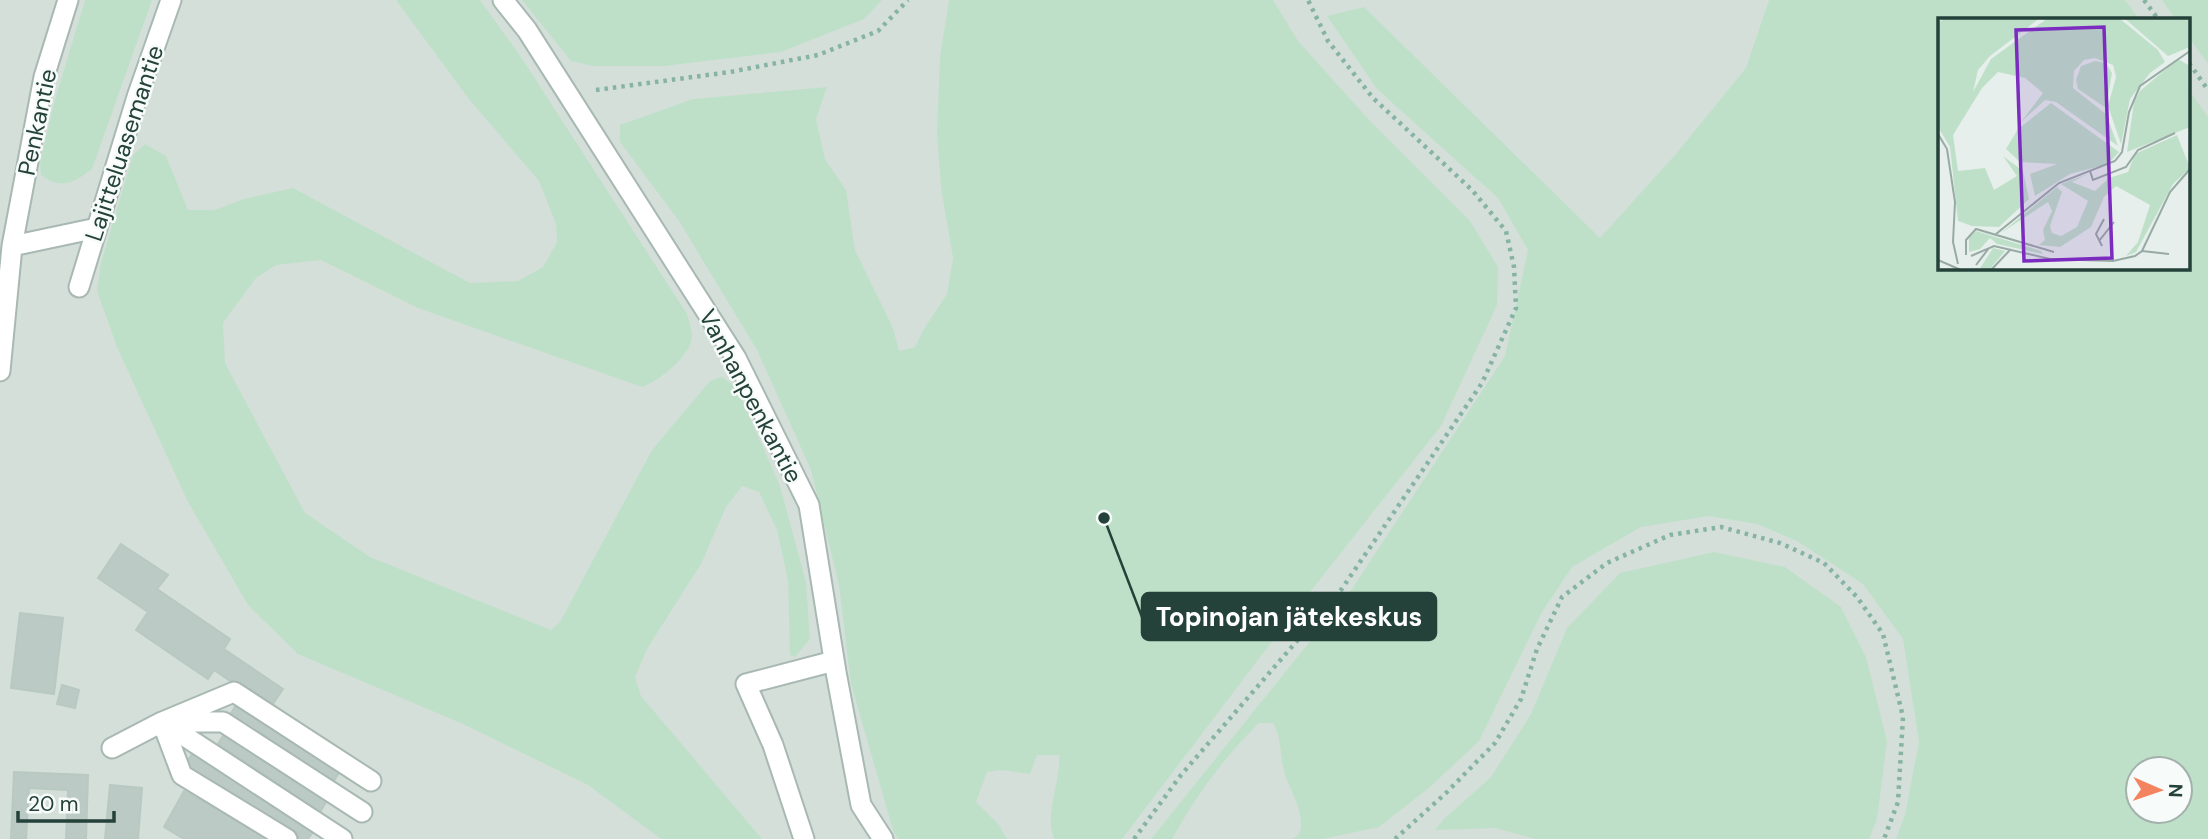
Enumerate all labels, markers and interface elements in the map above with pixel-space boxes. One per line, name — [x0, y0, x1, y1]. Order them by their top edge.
inset map — [1938, 18, 2190, 270]
street label: Lajitteluasemantie — [78, 41, 170, 245]
street label: Penkantie — [11, 66, 63, 178]
street label: Vanhanpenkantie — [692, 304, 810, 488]
callout: Topinojan jätekeskus — [1142, 593, 1436, 640]
text: Topinojan jätekeskus — [1156, 600, 1422, 634]
north arrow — [2124, 755, 2194, 825]
scale bar — [18, 780, 114, 824]
text: N — [2163, 783, 2188, 798]
text: 20 m — [28, 790, 79, 818]

